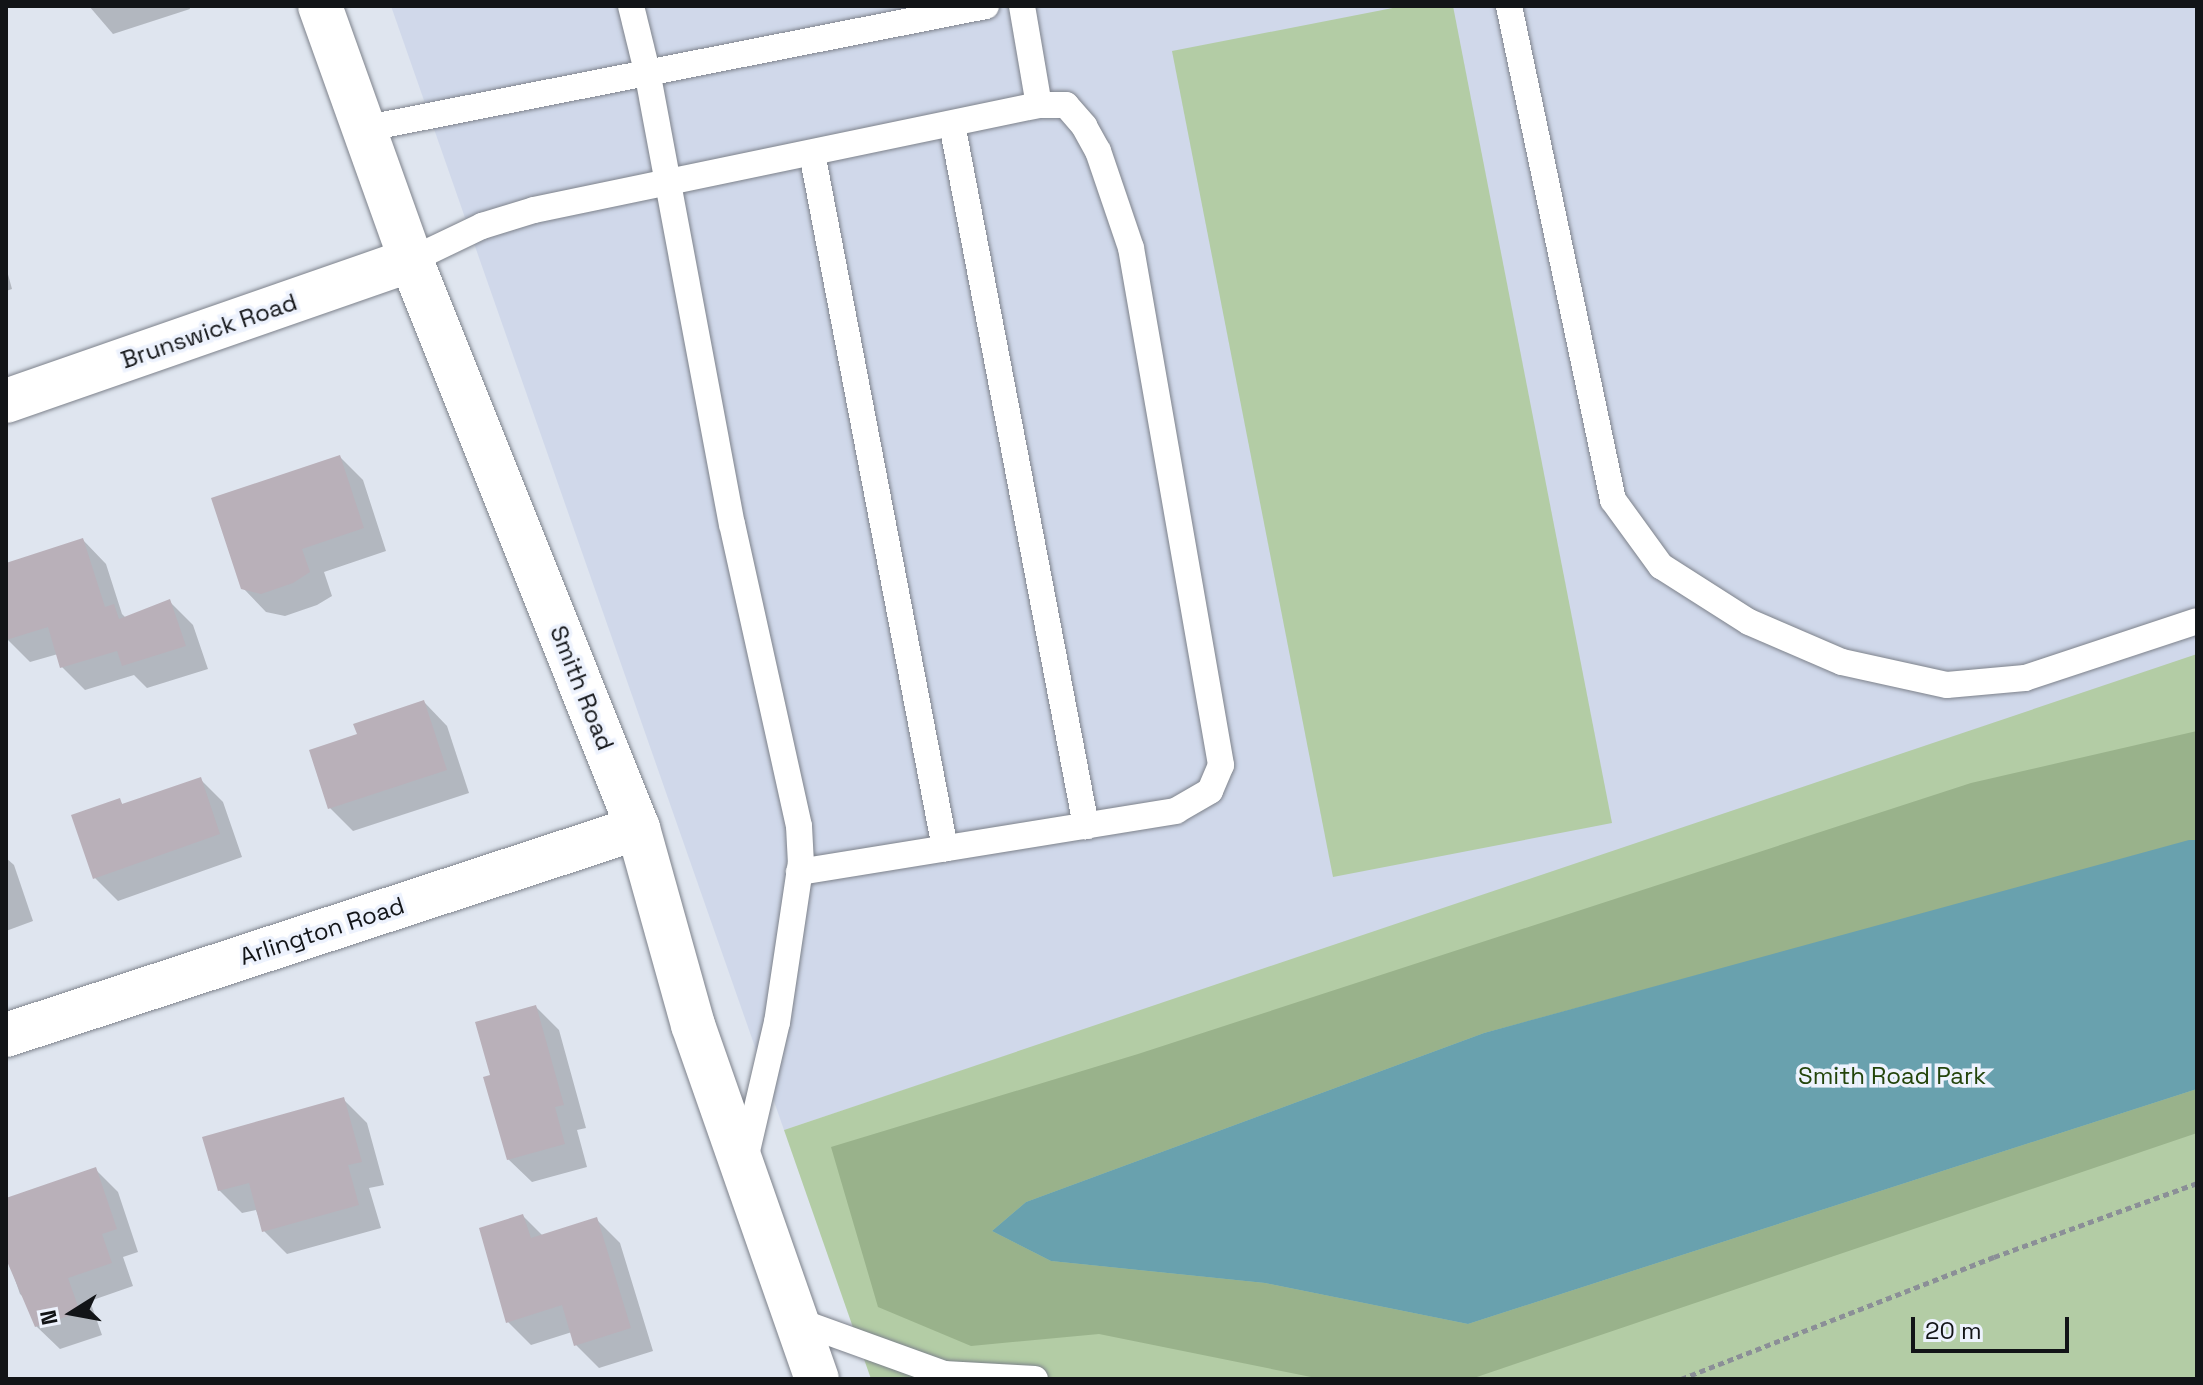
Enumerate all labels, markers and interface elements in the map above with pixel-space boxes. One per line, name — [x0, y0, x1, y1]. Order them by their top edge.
street label: Brunswick Road — [117, 287, 301, 375]
street label: Smith Road — [544, 621, 620, 755]
street label: Arlington Road — [236, 891, 408, 971]
park label: Smith Road Park — [1798, 1062, 1986, 1090]
north arrow — [32, 1273, 112, 1353]
scale bar — [1915, 1301, 2073, 1351]
text: N — [33, 1308, 64, 1327]
text: 20 m — [1925, 1315, 1982, 1346]

